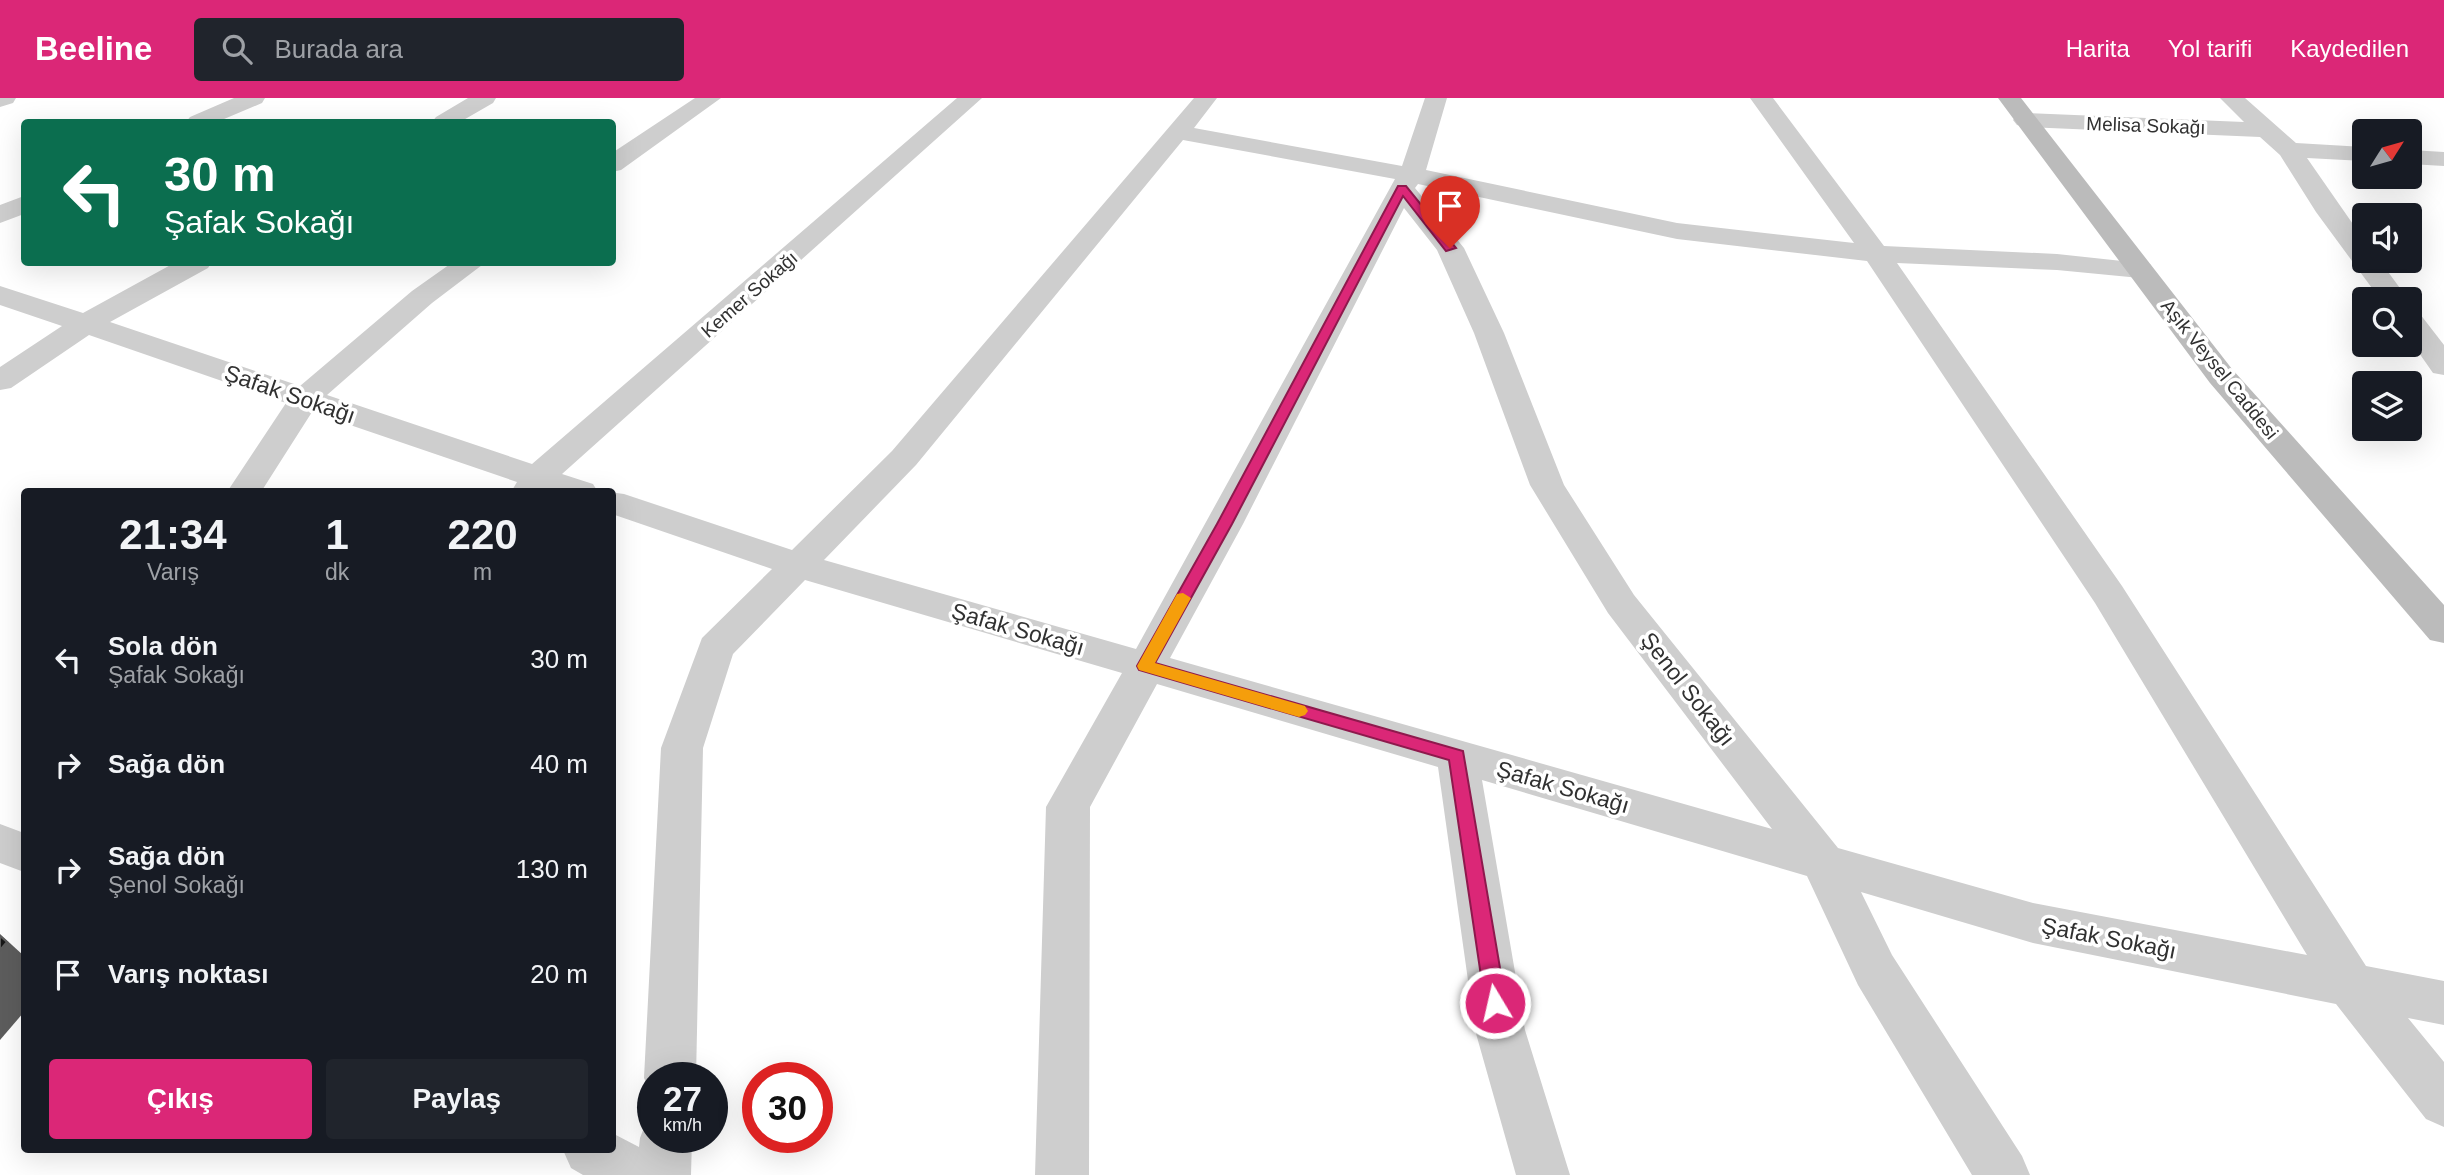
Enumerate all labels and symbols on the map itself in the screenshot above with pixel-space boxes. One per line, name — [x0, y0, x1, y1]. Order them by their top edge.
street label: Melisa Sokağı — [2086, 113, 2206, 138]
north arrow — [2352, 119, 2422, 189]
pin — [1420, 176, 1480, 248]
street label: Kemer Sokağı — [697, 247, 802, 342]
street label: Aşık Veysel Caddesi — [2157, 295, 2282, 443]
street label: Şafak Sokağı — [221, 359, 359, 429]
street label: Şafak Sokağı — [949, 598, 1087, 660]
street label: Şenol Sokağı — [1636, 627, 1740, 751]
street label: Şafak Sokağı — [1494, 756, 1632, 818]
street label: Şafak Sokağı — [2039, 912, 2179, 964]
position arrow — [1458, 966, 1532, 1040]
speed limit sign: 30 — [742, 1062, 833, 1153]

